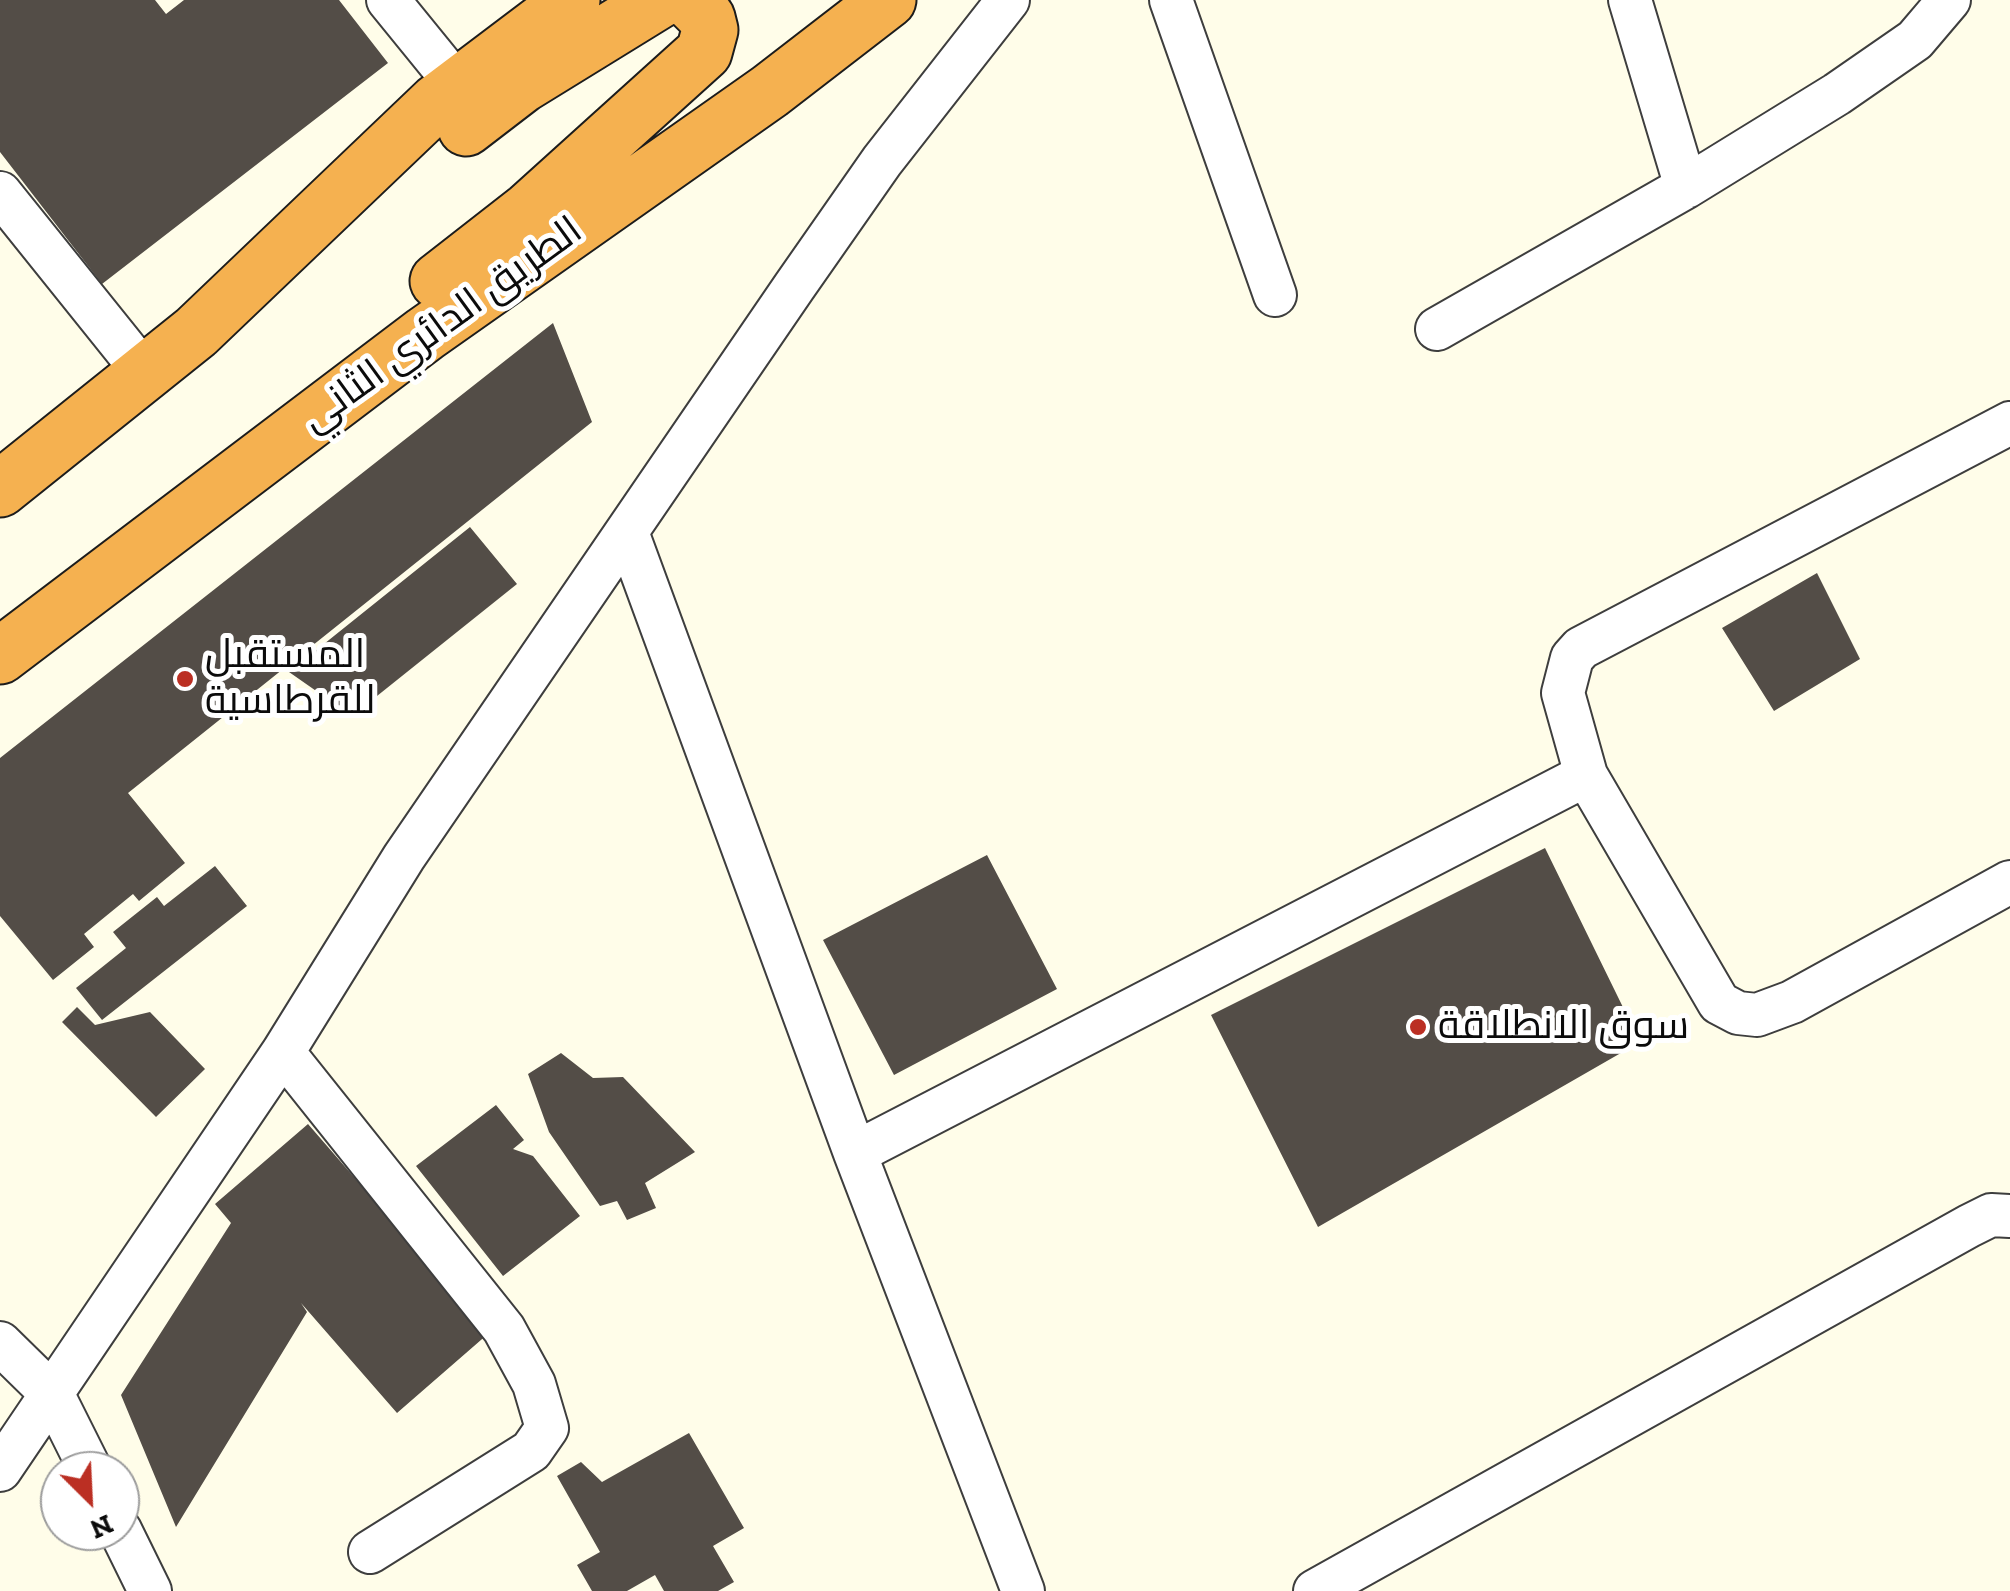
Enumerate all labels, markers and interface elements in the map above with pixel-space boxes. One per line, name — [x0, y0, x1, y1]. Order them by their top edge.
street label: الطريق الدائري الثاني — [292, 207, 592, 443]
place label: المستقبل للقرطاسية — [205, 632, 375, 726]
marker: المستقبل للقرطاسية — [174, 668, 196, 690]
place label: سوق الانطلاقة — [1438, 1003, 1689, 1051]
marker: سوق الانطلاقة — [1407, 1016, 1429, 1038]
north arrow — [40, 1451, 140, 1551]
text: N — [85, 1508, 118, 1546]

